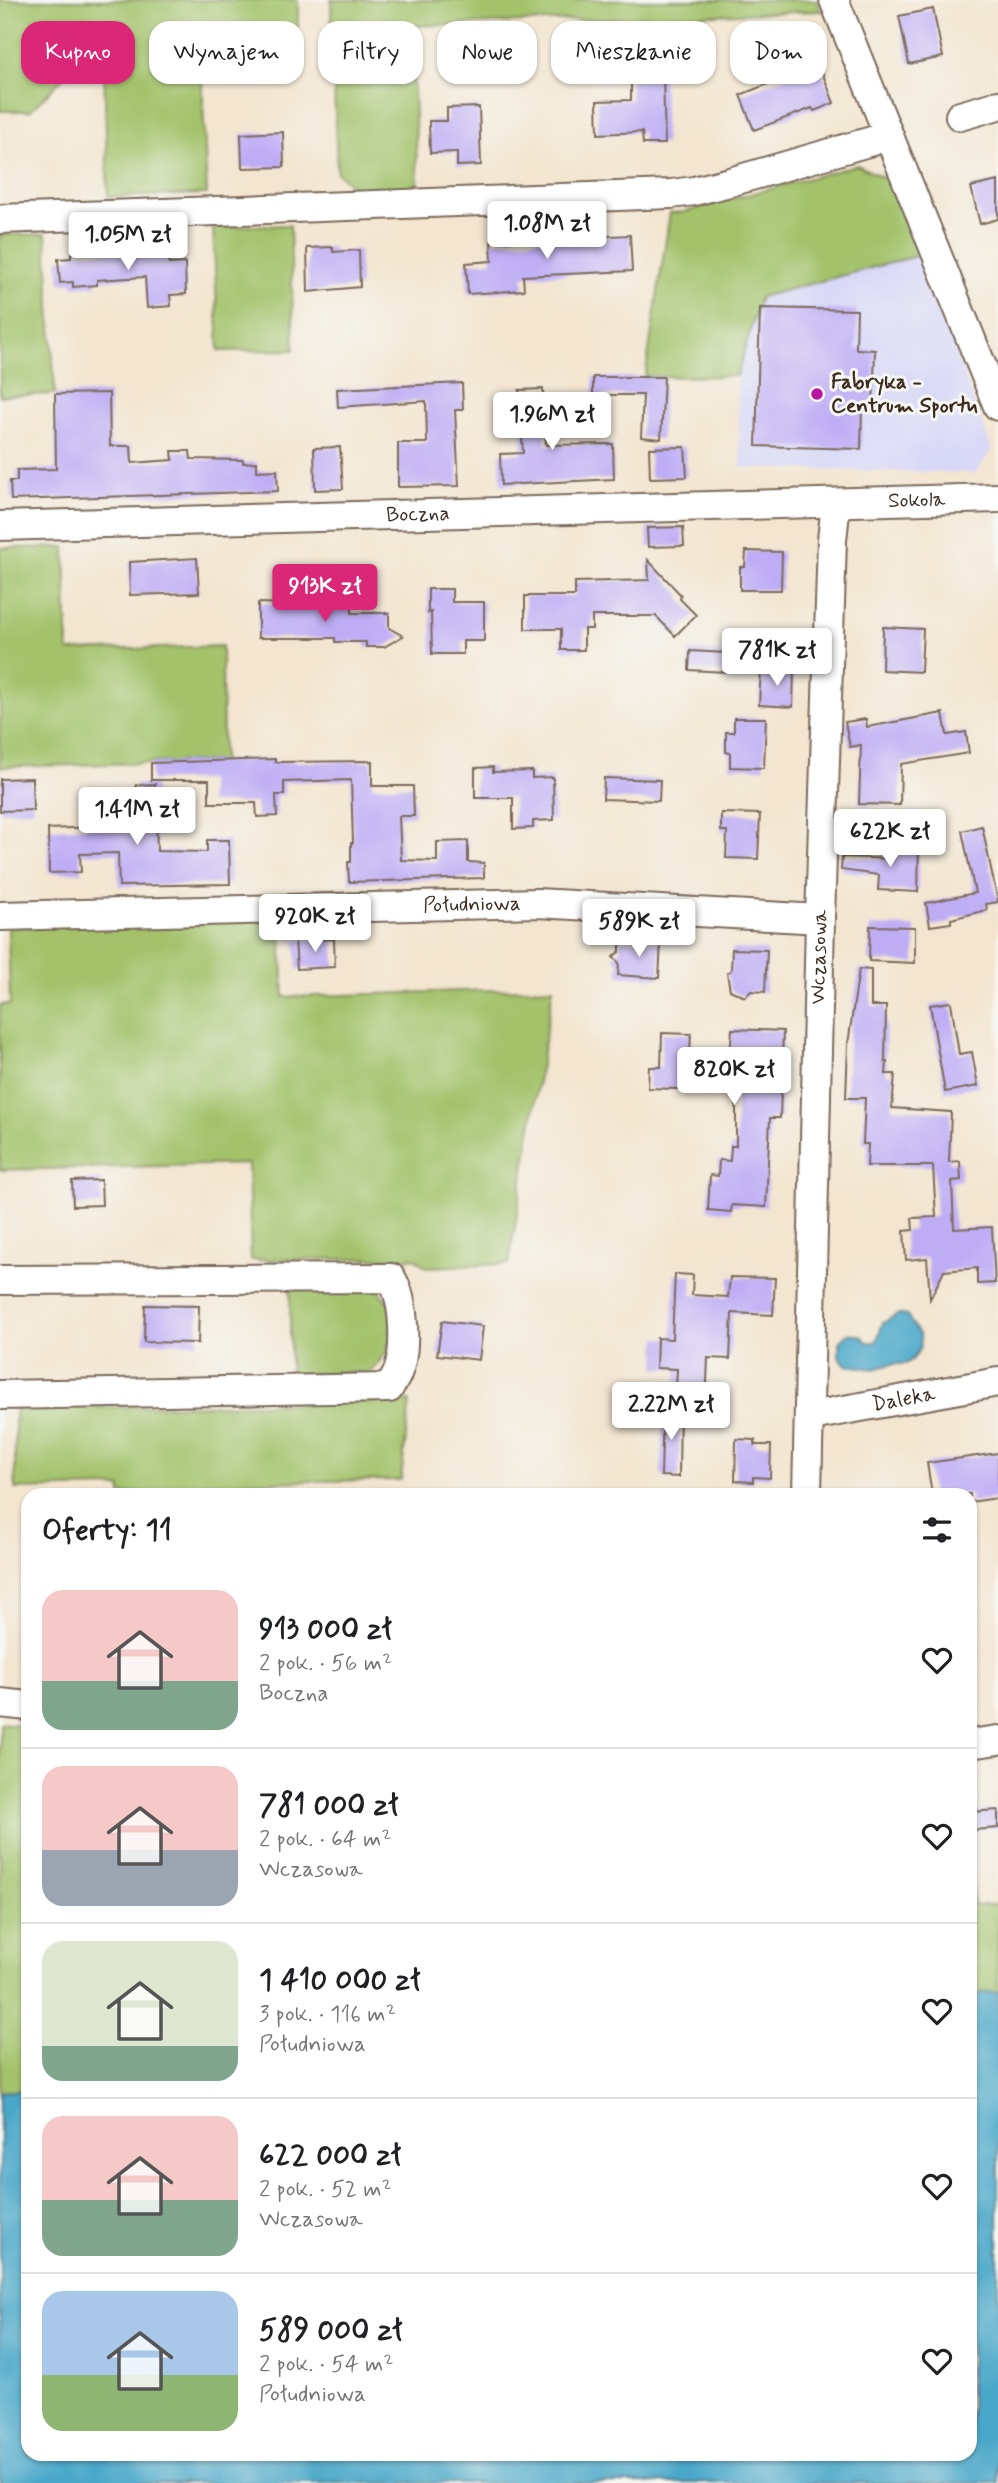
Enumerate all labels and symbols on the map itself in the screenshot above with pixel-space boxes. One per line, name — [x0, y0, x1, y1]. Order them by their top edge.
pin: 1.08M zł — [475, 202, 619, 261]
pin: 1.05M zł — [56, 212, 200, 272]
place label: Fabryka - Centrum Sportu — [831, 368, 978, 420]
marker: Fabryka - Centrum Sportu — [809, 386, 825, 402]
pin: 1.96M zł — [480, 392, 624, 452]
street label: Sokola — [888, 485, 946, 515]
street label: Boczna — [386, 499, 450, 529]
pin: 913K zł — [260, 564, 390, 624]
pin: 781K zł — [712, 628, 842, 688]
pin: 1.41M zł — [65, 788, 209, 847]
pin: 622K zł — [825, 810, 955, 869]
street label: Południowa — [423, 889, 521, 920]
pin: 920K zł — [250, 894, 380, 954]
pin: 589K zł — [574, 900, 704, 959]
street label: Wczasowa — [804, 909, 834, 1005]
pin: 820K zł — [669, 1048, 799, 1107]
street label: Daleka — [870, 1380, 938, 1419]
pin: 2.22M zł — [599, 1382, 743, 1442]

